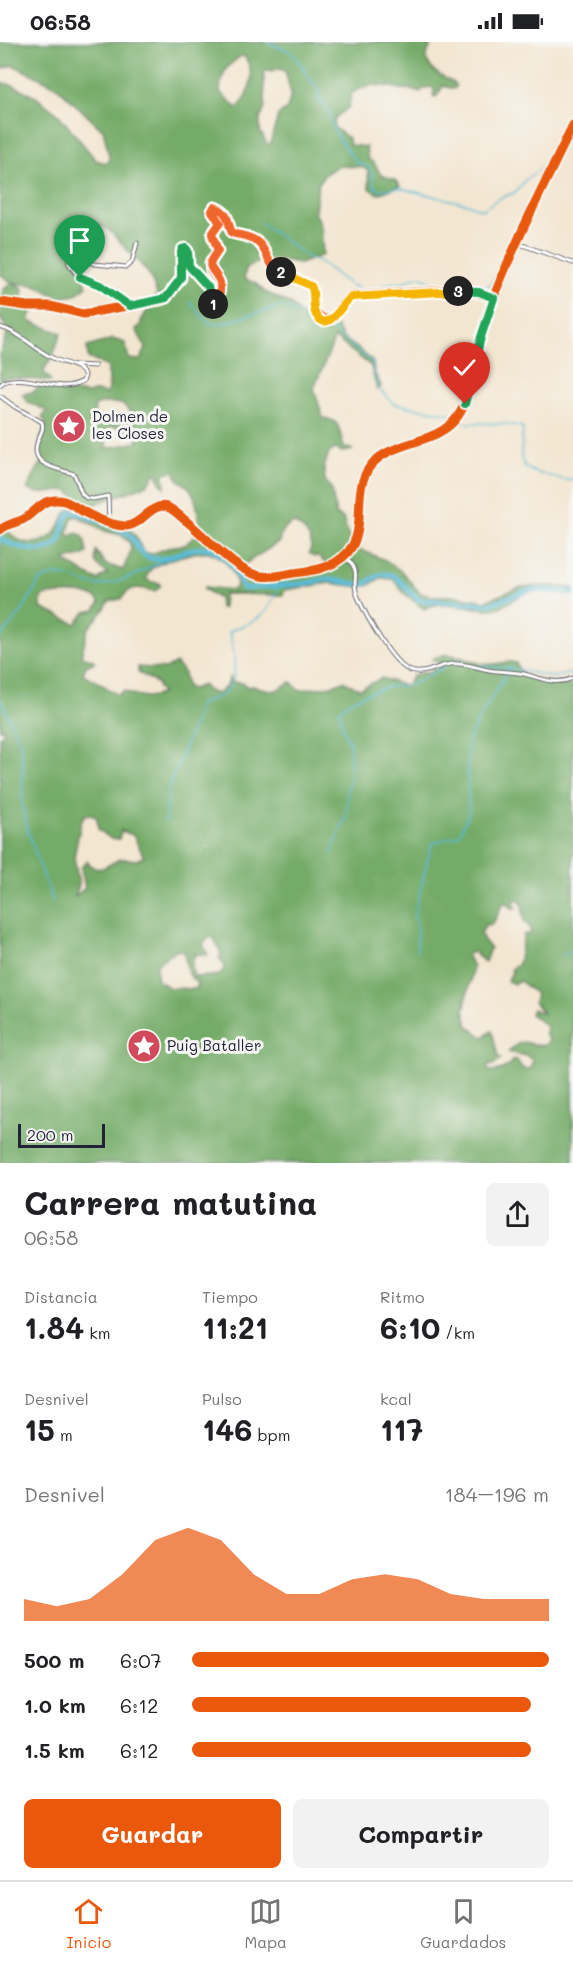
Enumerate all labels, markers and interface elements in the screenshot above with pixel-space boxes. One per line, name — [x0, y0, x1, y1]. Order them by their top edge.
text: 06:58 — [30, 7, 91, 36]
pin — [54, 215, 105, 277]
icon: arrive — [63, 224, 96, 257]
pin: 2 — [266, 257, 296, 287]
text: 2 — [277, 261, 285, 282]
pin: 3 — [443, 276, 473, 306]
text: 3 — [453, 280, 463, 301]
pin: 1 — [198, 289, 228, 319]
text: 1 — [209, 293, 217, 314]
pin — [439, 342, 490, 404]
icon: check — [448, 351, 481, 384]
place label: Dolmen de les Closes — [92, 406, 168, 443]
place icon: Dolmen de les Closes — [51, 408, 87, 444]
place icon: Puig Bataller — [126, 1028, 162, 1064]
place label: Puig Bataller — [167, 1035, 261, 1055]
scale bar — [18, 1121, 105, 1148]
text: 200 m — [27, 1124, 74, 1145]
text: Carrera matutina — [24, 1180, 317, 1223]
button: share — [486, 1183, 549, 1246]
text: 06:58 — [24, 1224, 78, 1250]
text: Distancia — [24, 1286, 98, 1307]
text: Tiempo — [202, 1286, 258, 1307]
text: Ritmo — [380, 1286, 424, 1307]
text: 1.84 — [24, 1307, 84, 1347]
text: 11:21 — [202, 1307, 268, 1347]
text: 6:10 — [380, 1307, 440, 1347]
text: km — [84, 1322, 111, 1343]
text: /km — [440, 1322, 475, 1343]
text: Desnivel — [24, 1388, 89, 1409]
text: Pulso — [202, 1388, 242, 1409]
text: kcal — [380, 1388, 412, 1409]
text: 15 — [24, 1409, 55, 1449]
text: 146 — [202, 1409, 252, 1449]
text: 117 — [380, 1409, 423, 1449]
text: m — [55, 1424, 73, 1445]
text: bpm — [252, 1424, 290, 1445]
text: Desnivel — [24, 1481, 105, 1507]
text: 184–196 m — [445, 1481, 549, 1507]
text: 500 m — [24, 1647, 84, 1673]
text: 6:07 — [120, 1647, 162, 1673]
text: 1.0 km — [24, 1692, 86, 1718]
text: 6:12 — [120, 1692, 158, 1718]
text: 1.5 km — [24, 1737, 85, 1763]
text: 6:12 — [120, 1737, 158, 1763]
button: Guardar — [24, 1799, 281, 1868]
button: Compartir — [293, 1799, 549, 1868]
tab: Inicio — [67, 1895, 111, 1952]
tab: Mapa — [244, 1895, 287, 1952]
tab: Guardados — [420, 1895, 506, 1952]

